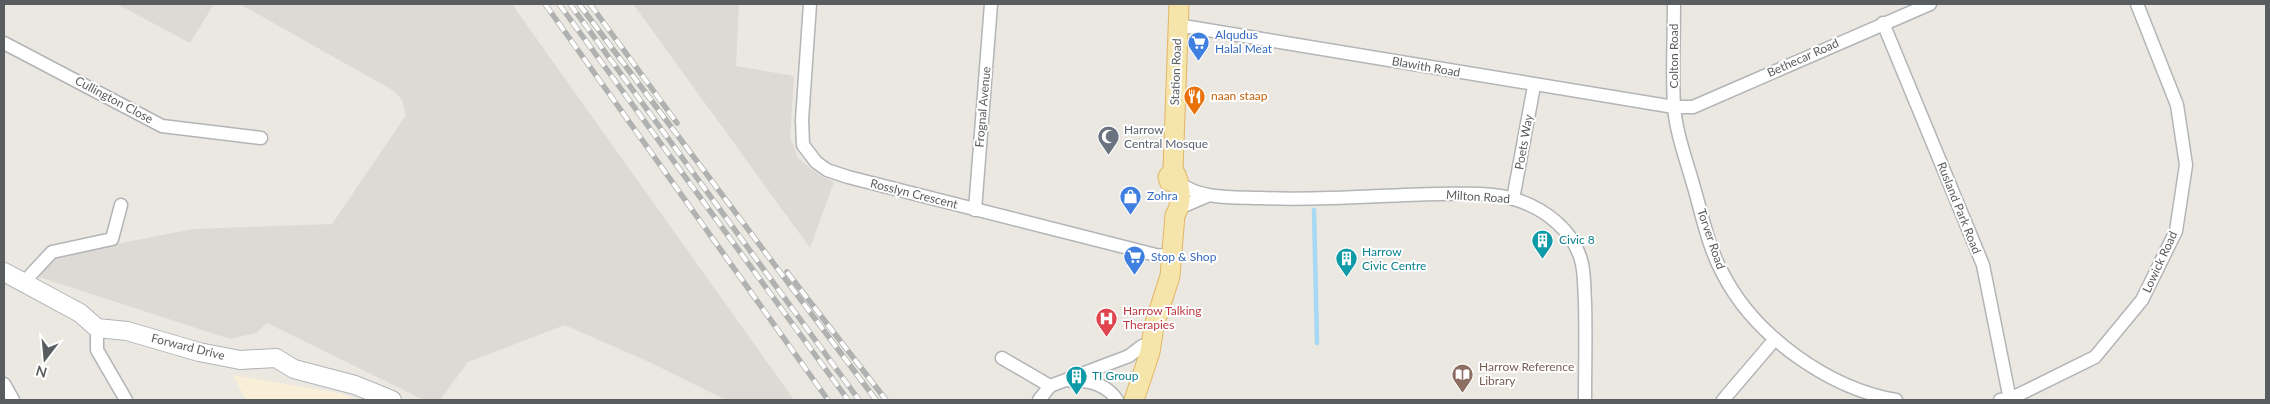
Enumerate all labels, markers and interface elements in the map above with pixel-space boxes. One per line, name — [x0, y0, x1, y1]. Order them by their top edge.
street label: Colton Road — [1666, 24, 1681, 89]
place label: Alqudus Halal Meat — [1215, 27, 1273, 56]
supermarket icon: Alqudus Halal Meat — [1187, 30, 1211, 61]
street label: Bethecar Road — [1765, 35, 1841, 80]
street label: Station Road — [1167, 38, 1184, 106]
street label: Blawith Road — [1391, 53, 1462, 80]
street label: Frognal Avenue — [971, 66, 994, 148]
street label: Cullington Close — [73, 73, 156, 126]
restaurant icon: naan staap — [1183, 84, 1207, 115]
place label: naan staap — [1211, 88, 1268, 103]
street label: Poets Way — [1511, 112, 1536, 171]
place label: Harrow Central Mosque — [1124, 122, 1208, 151]
mosque icon: Harrow Central Mosque — [1096, 125, 1120, 156]
street label: Rusland Park Road — [1934, 160, 1985, 256]
street label: Rosslyn Crescent — [869, 175, 960, 212]
shop icon: Zohra — [1119, 184, 1143, 215]
street label: Milton Road — [1445, 187, 1511, 206]
place label: Zohra — [1147, 188, 1178, 203]
street label: Torver Road — [1694, 207, 1729, 271]
building icon: Civic 8 — [1531, 228, 1555, 259]
street label: Lowick Road — [2139, 229, 2180, 295]
place label: Civic 8 — [1559, 232, 1595, 247]
place label: Harrow Civic Centre — [1362, 244, 1426, 273]
supermarket icon: Stop & Shop — [1123, 245, 1147, 276]
building icon: Harrow Civic Centre — [1334, 247, 1358, 278]
place label: Stop & Shop — [1151, 249, 1217, 264]
place label: Harrow Talking Therapies — [1123, 303, 1201, 332]
hospital icon: Harrow Talking Therapies — [1095, 306, 1119, 337]
street label: Forward Drive — [150, 330, 226, 363]
north arrow — [20, 334, 70, 384]
place label: Harrow Reference Library — [1479, 359, 1574, 388]
text: N — [34, 362, 49, 382]
library icon: Harrow Reference Library — [1451, 362, 1475, 393]
building icon: TI Group — [1064, 364, 1088, 395]
place label: TI Group — [1092, 368, 1139, 383]

